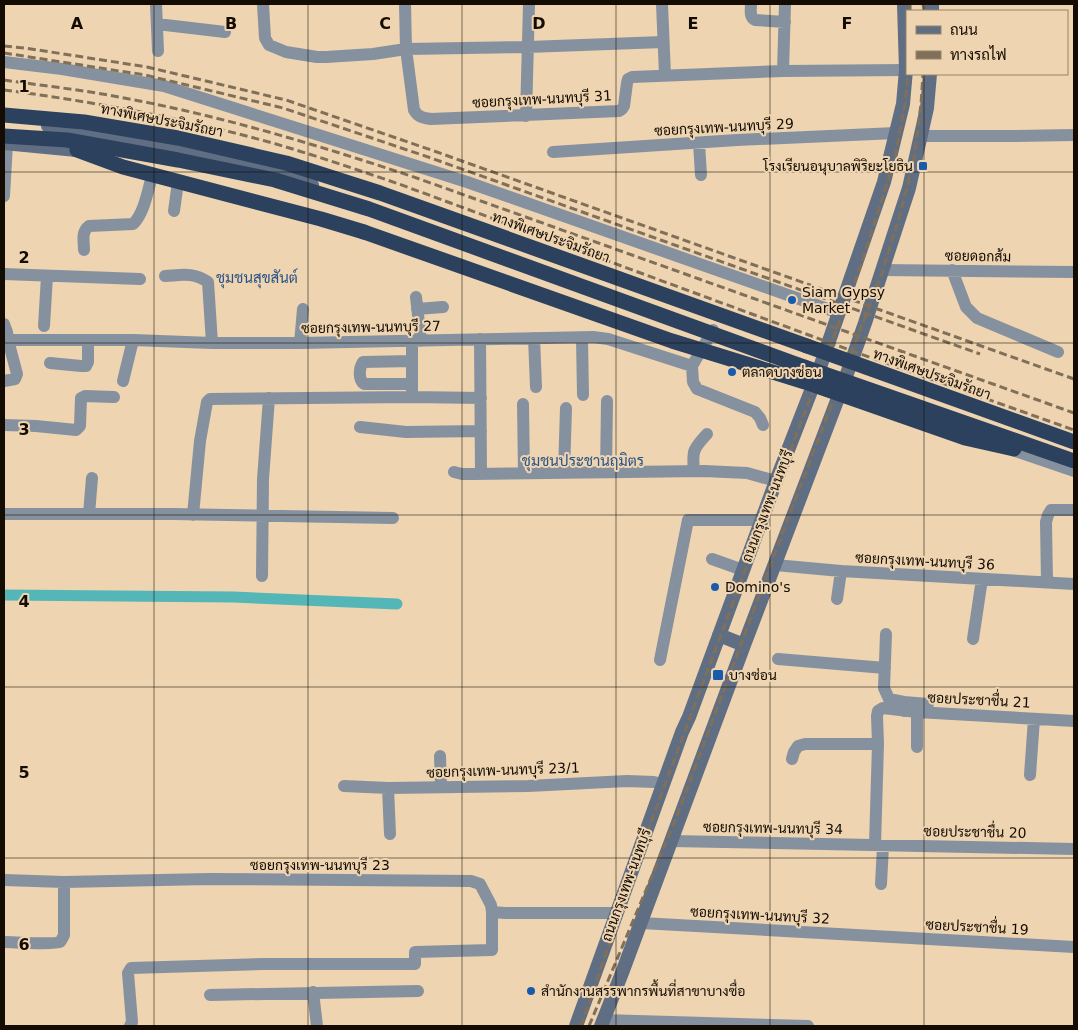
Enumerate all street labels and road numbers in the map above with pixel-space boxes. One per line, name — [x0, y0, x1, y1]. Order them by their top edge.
street label: ซอยกรุงเทพ-นนทบุรี 31 — [472, 86, 612, 113]
street label: ทางพิเศษประจิมรัถยา — [100, 100, 224, 140]
street label: ซอยกรุงเทพ-นนทบุรี 29 — [654, 114, 794, 141]
street label: ทางพิเศษประจิมรัถยา — [490, 208, 612, 266]
street label: ซอยดอกส้ม — [945, 246, 1011, 265]
street label: ซอยกรุงเทพ-นนทบุรี 27 — [301, 317, 441, 338]
street label: ทางพิเศษประจิมรัถยา — [871, 345, 993, 403]
street label: ถนนกรุงเทพ-นนทบุรี — [737, 447, 798, 565]
street label: ซอยกรุงเทพ-นนทบุรี 36 — [855, 548, 995, 575]
street label: ซอยประชาชื่น 21 — [927, 685, 1031, 711]
street label: ซอยกรุงเทพ-นนทบุรี 23/1 — [426, 758, 580, 783]
street label: ซอยกรุงเทพ-นนทบุรี 34 — [703, 818, 843, 839]
street label: ซอยประชาชื่น 20 — [923, 819, 1027, 841]
street label: ถนนกรุงเทพ-นนทบุรี — [597, 826, 656, 944]
street label: ซอยกรุงเทพ-นนทบุรี 23 — [250, 856, 390, 875]
street label: ซอยกรุงเทพ-นนทบุรี 32 — [690, 902, 830, 929]
street label: ซอยประชาชื่น 19 — [925, 912, 1029, 938]

